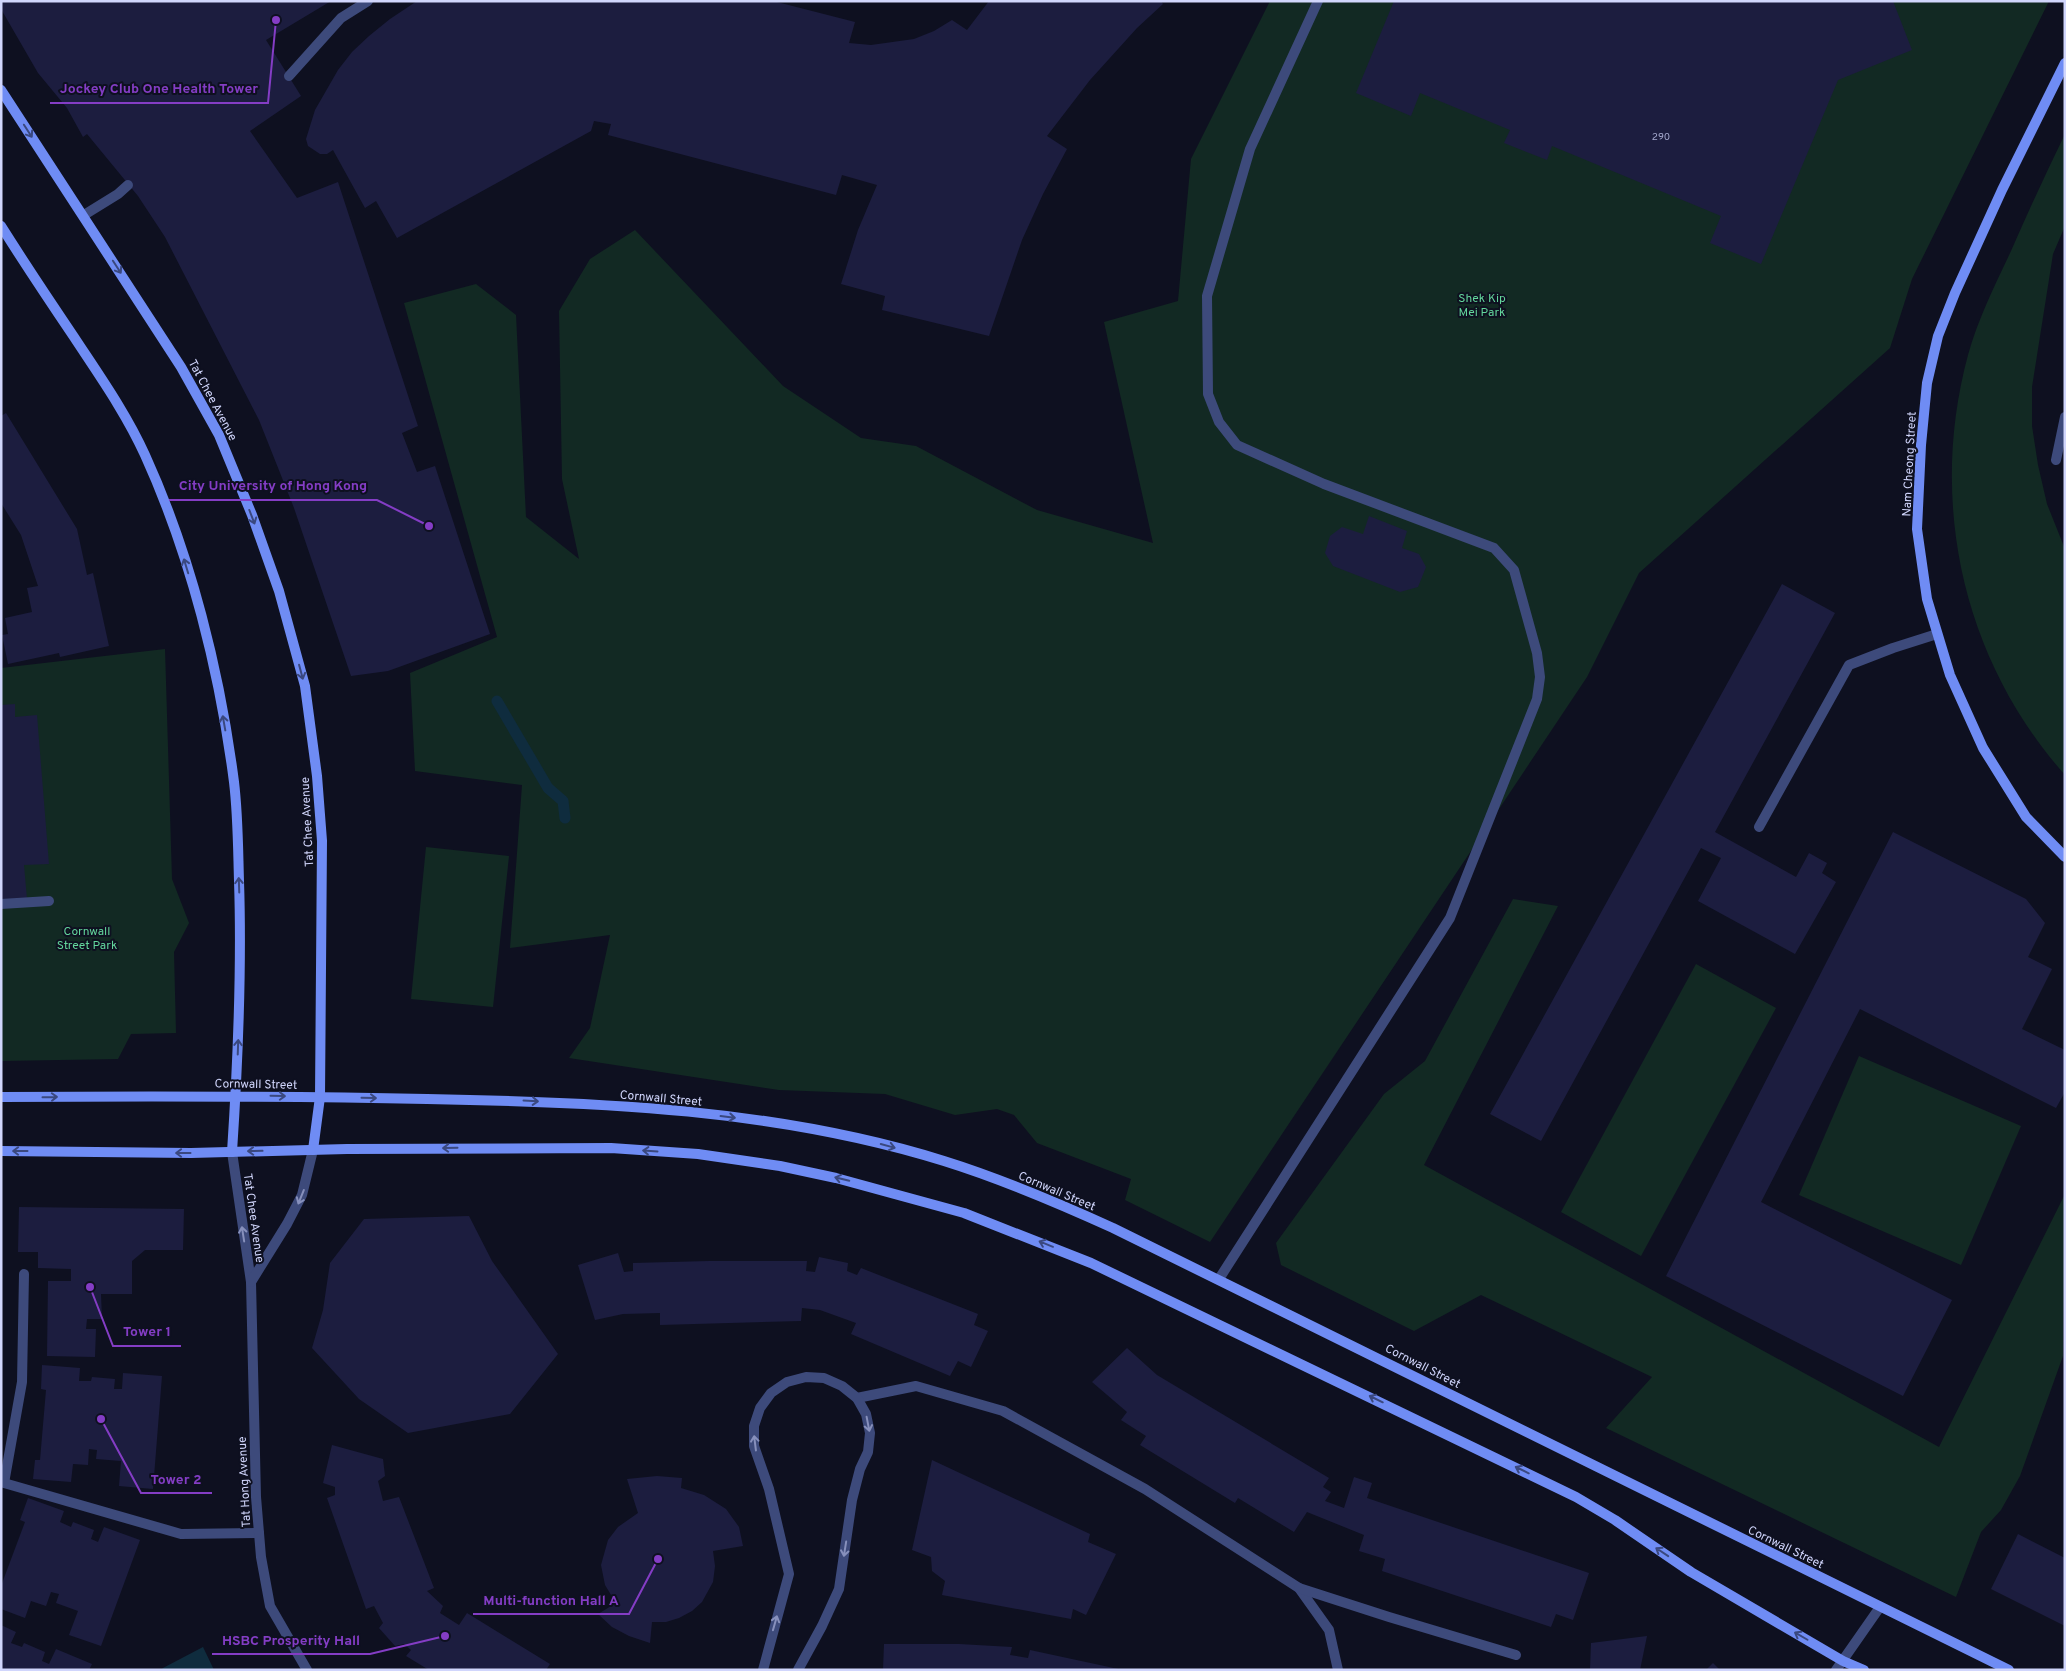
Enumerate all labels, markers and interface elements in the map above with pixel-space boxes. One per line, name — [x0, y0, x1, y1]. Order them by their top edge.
callout: Jockey Club One Health Tower — [50, 74, 268, 103]
text: Jockey Club One Health Tower — [60, 81, 258, 98]
one-way arrow — [23, 124, 33, 138]
house number: 290 — [1652, 131, 1670, 144]
one-way arrow — [112, 260, 122, 274]
park label: Shek Kip Mei Park — [1458, 291, 1506, 321]
street label: Tat Chee Avenue — [184, 357, 240, 444]
street label: Nam Cheong Street — [1899, 411, 1921, 517]
callout: City University of Hong Kong — [169, 471, 377, 500]
text: City University of Hong Kong — [179, 478, 367, 495]
one-way arrow — [248, 509, 258, 524]
one-way arrow — [180, 558, 190, 574]
one-way arrow — [297, 663, 306, 679]
one-way arrow — [218, 716, 228, 732]
street label: Tat Chee Avenue — [298, 777, 318, 867]
one-way arrow — [235, 877, 244, 893]
park label: Cornwall Street Park — [57, 924, 117, 954]
one-way arrow — [233, 1039, 242, 1055]
street label: Cornwall Street — [215, 1076, 297, 1094]
street label: Cornwall Street — [619, 1087, 703, 1111]
one-way arrow — [270, 1091, 286, 1101]
one-way arrow — [42, 1092, 58, 1102]
one-way arrow — [360, 1093, 377, 1103]
one-way arrow — [523, 1097, 539, 1106]
one-way arrow — [720, 1112, 736, 1122]
one-way arrow — [879, 1142, 895, 1152]
one-way arrow — [442, 1143, 458, 1153]
one-way arrow — [13, 1146, 29, 1156]
one-way arrow — [247, 1146, 264, 1156]
one-way arrow — [642, 1146, 658, 1155]
one-way arrow — [175, 1148, 191, 1157]
street label: Cornwall Street — [1015, 1168, 1098, 1215]
street label: Tat Chee Avenue — [239, 1172, 267, 1264]
one-way arrow — [834, 1174, 850, 1183]
one-way arrow — [295, 1189, 305, 1204]
one-way arrow — [237, 1226, 247, 1242]
one-way arrow — [1039, 1239, 1054, 1249]
callout: Tower 1 — [113, 1317, 181, 1346]
text: Tower 1 — [123, 1324, 171, 1341]
street label: Cornwall Street — [1382, 1341, 1463, 1393]
one-way arrow — [1369, 1394, 1384, 1404]
one-way arrow — [864, 1416, 874, 1432]
one-way arrow — [750, 1435, 760, 1451]
street label: Tat Hong Avenue — [235, 1436, 255, 1528]
callout: Tower 2 — [141, 1464, 212, 1493]
one-way arrow — [1515, 1465, 1530, 1475]
text: Tower 2 — [150, 1472, 202, 1489]
street label: Cornwall Street — [1745, 1523, 1826, 1573]
one-way arrow — [840, 1540, 850, 1556]
one-way arrow — [1655, 1547, 1669, 1557]
callout: Multi-function Hall A — [473, 1585, 629, 1614]
text: Multi-function Hall A — [483, 1593, 619, 1610]
one-way arrow — [771, 1615, 781, 1631]
callout: HSBC Prosperity Hall — [212, 1625, 370, 1654]
one-way arrow — [1794, 1631, 1809, 1641]
text: HSBC Prosperity Hall — [222, 1633, 360, 1650]

